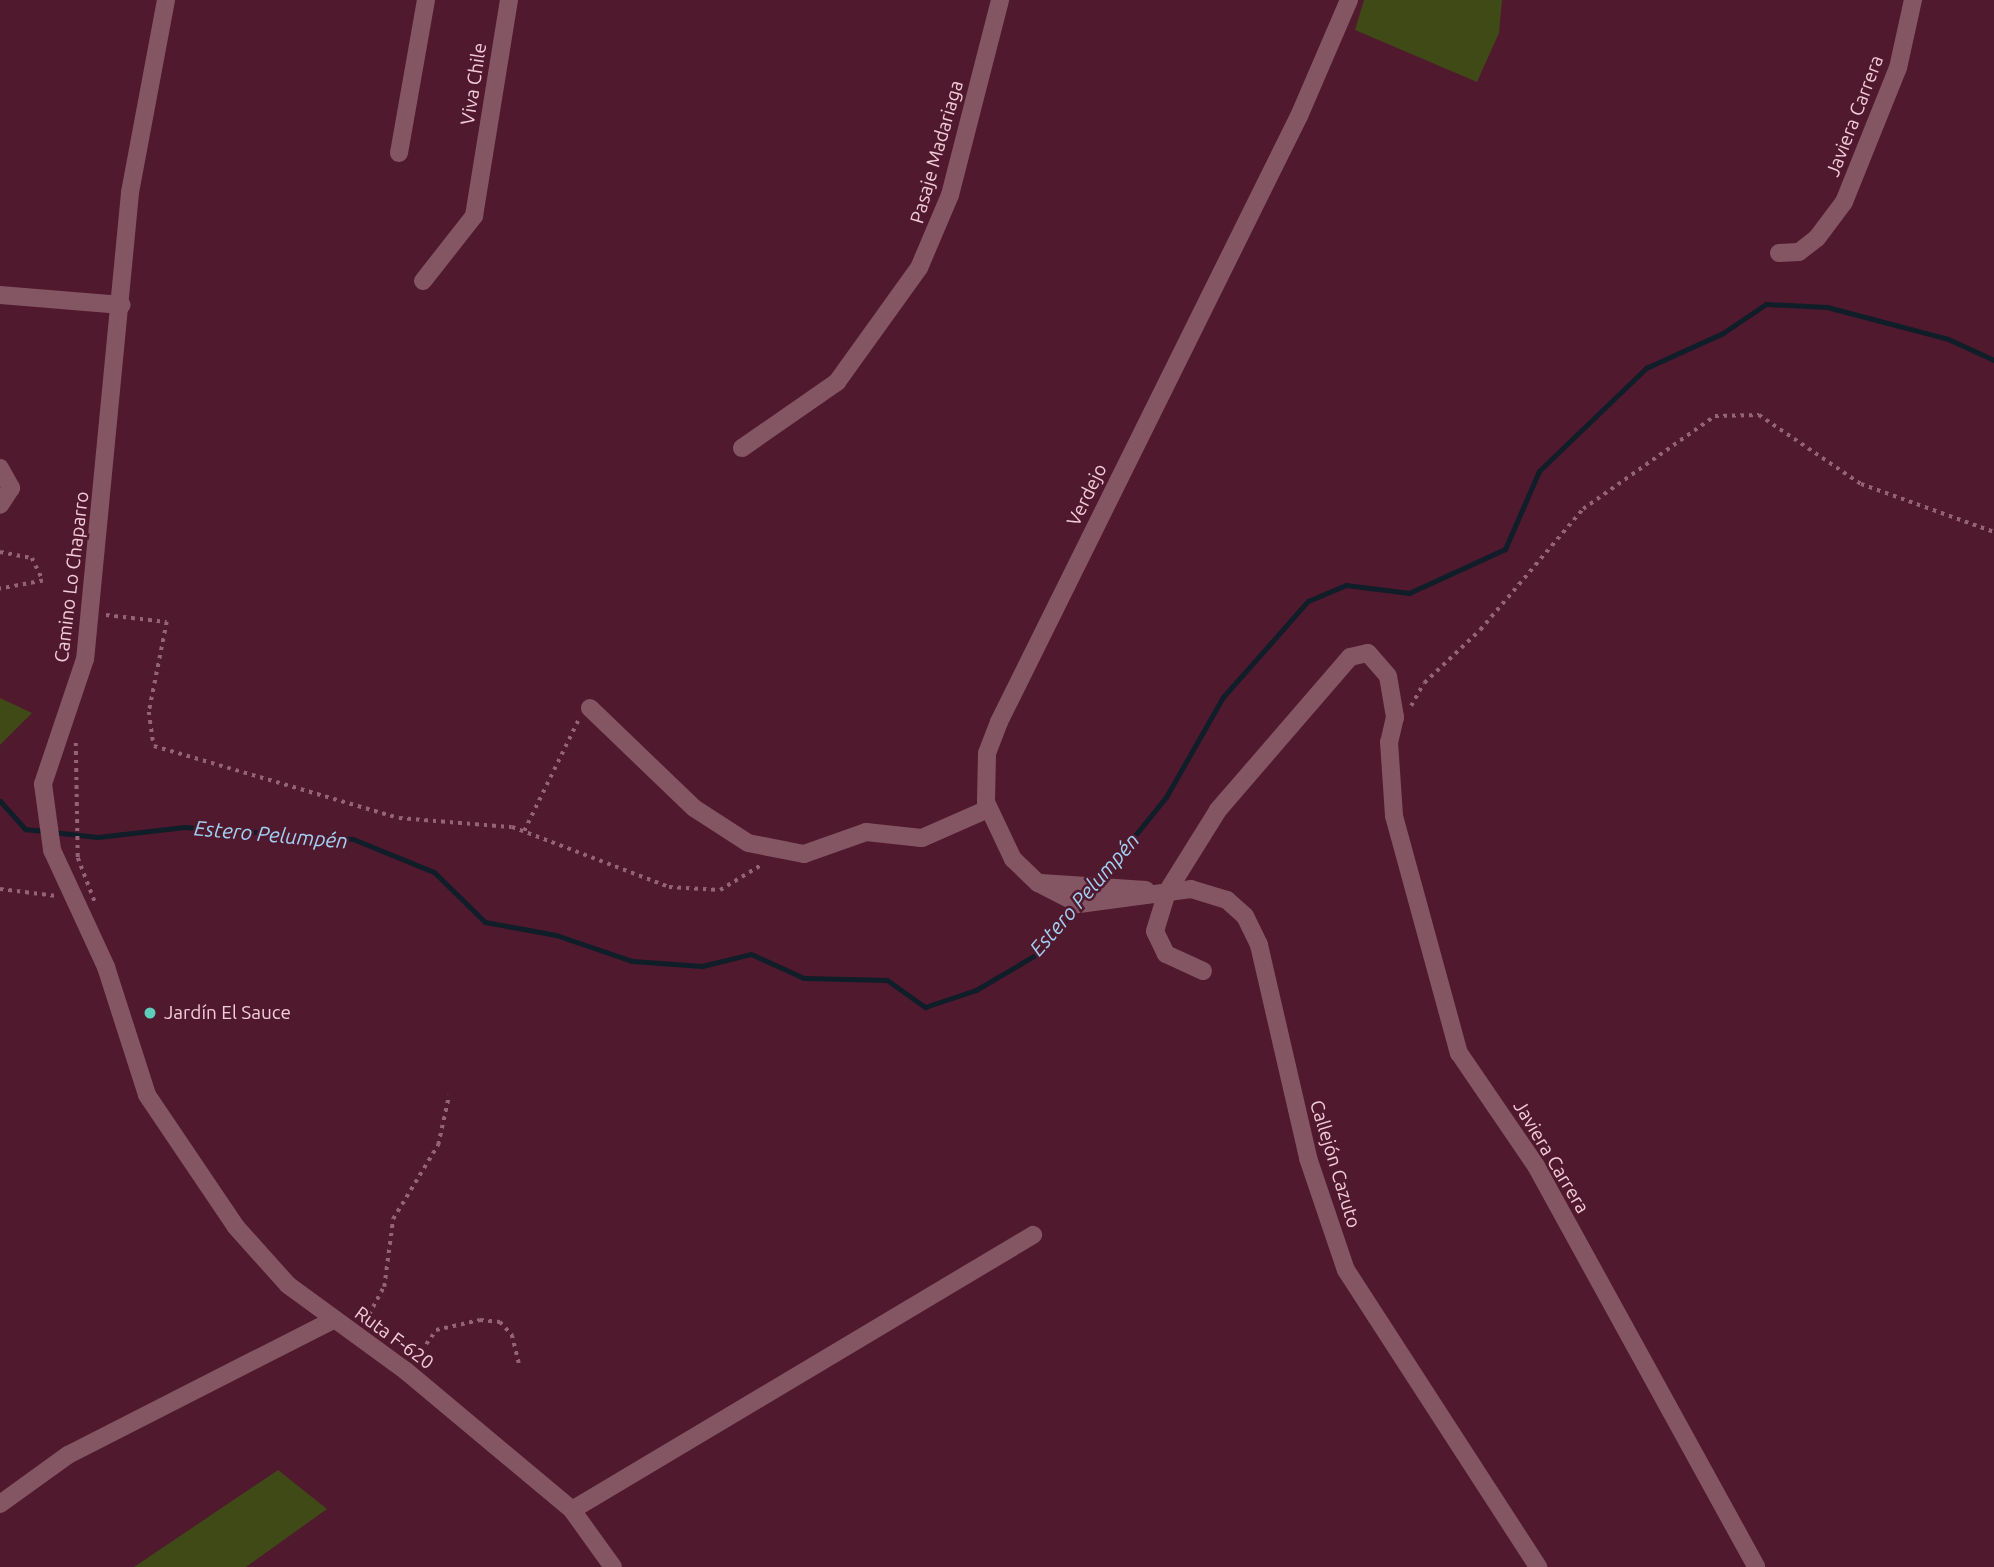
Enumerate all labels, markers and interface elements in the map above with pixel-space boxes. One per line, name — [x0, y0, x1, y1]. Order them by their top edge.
street label: Viva Chile — [456, 41, 492, 127]
street label: Javiera Carrera — [1821, 52, 1889, 180]
street label: Pasaje Madariaga — [906, 78, 968, 226]
street label: Verdejo — [1062, 460, 1112, 530]
street label: Camino Lo Chaparro — [50, 490, 94, 664]
water label: Estero Pelumpén — [193, 815, 349, 853]
water label: Estero Pelumpén — [1024, 828, 1144, 960]
place label: Jardín El Sauce — [164, 1002, 291, 1024]
marker: Jardín El Sauce — [142, 1005, 158, 1021]
street label: Javiera Carrera — [1508, 1096, 1594, 1218]
street label: Callejón Cazuto — [1305, 1097, 1365, 1231]
street label: Ruta F-620 — [350, 1302, 438, 1374]

